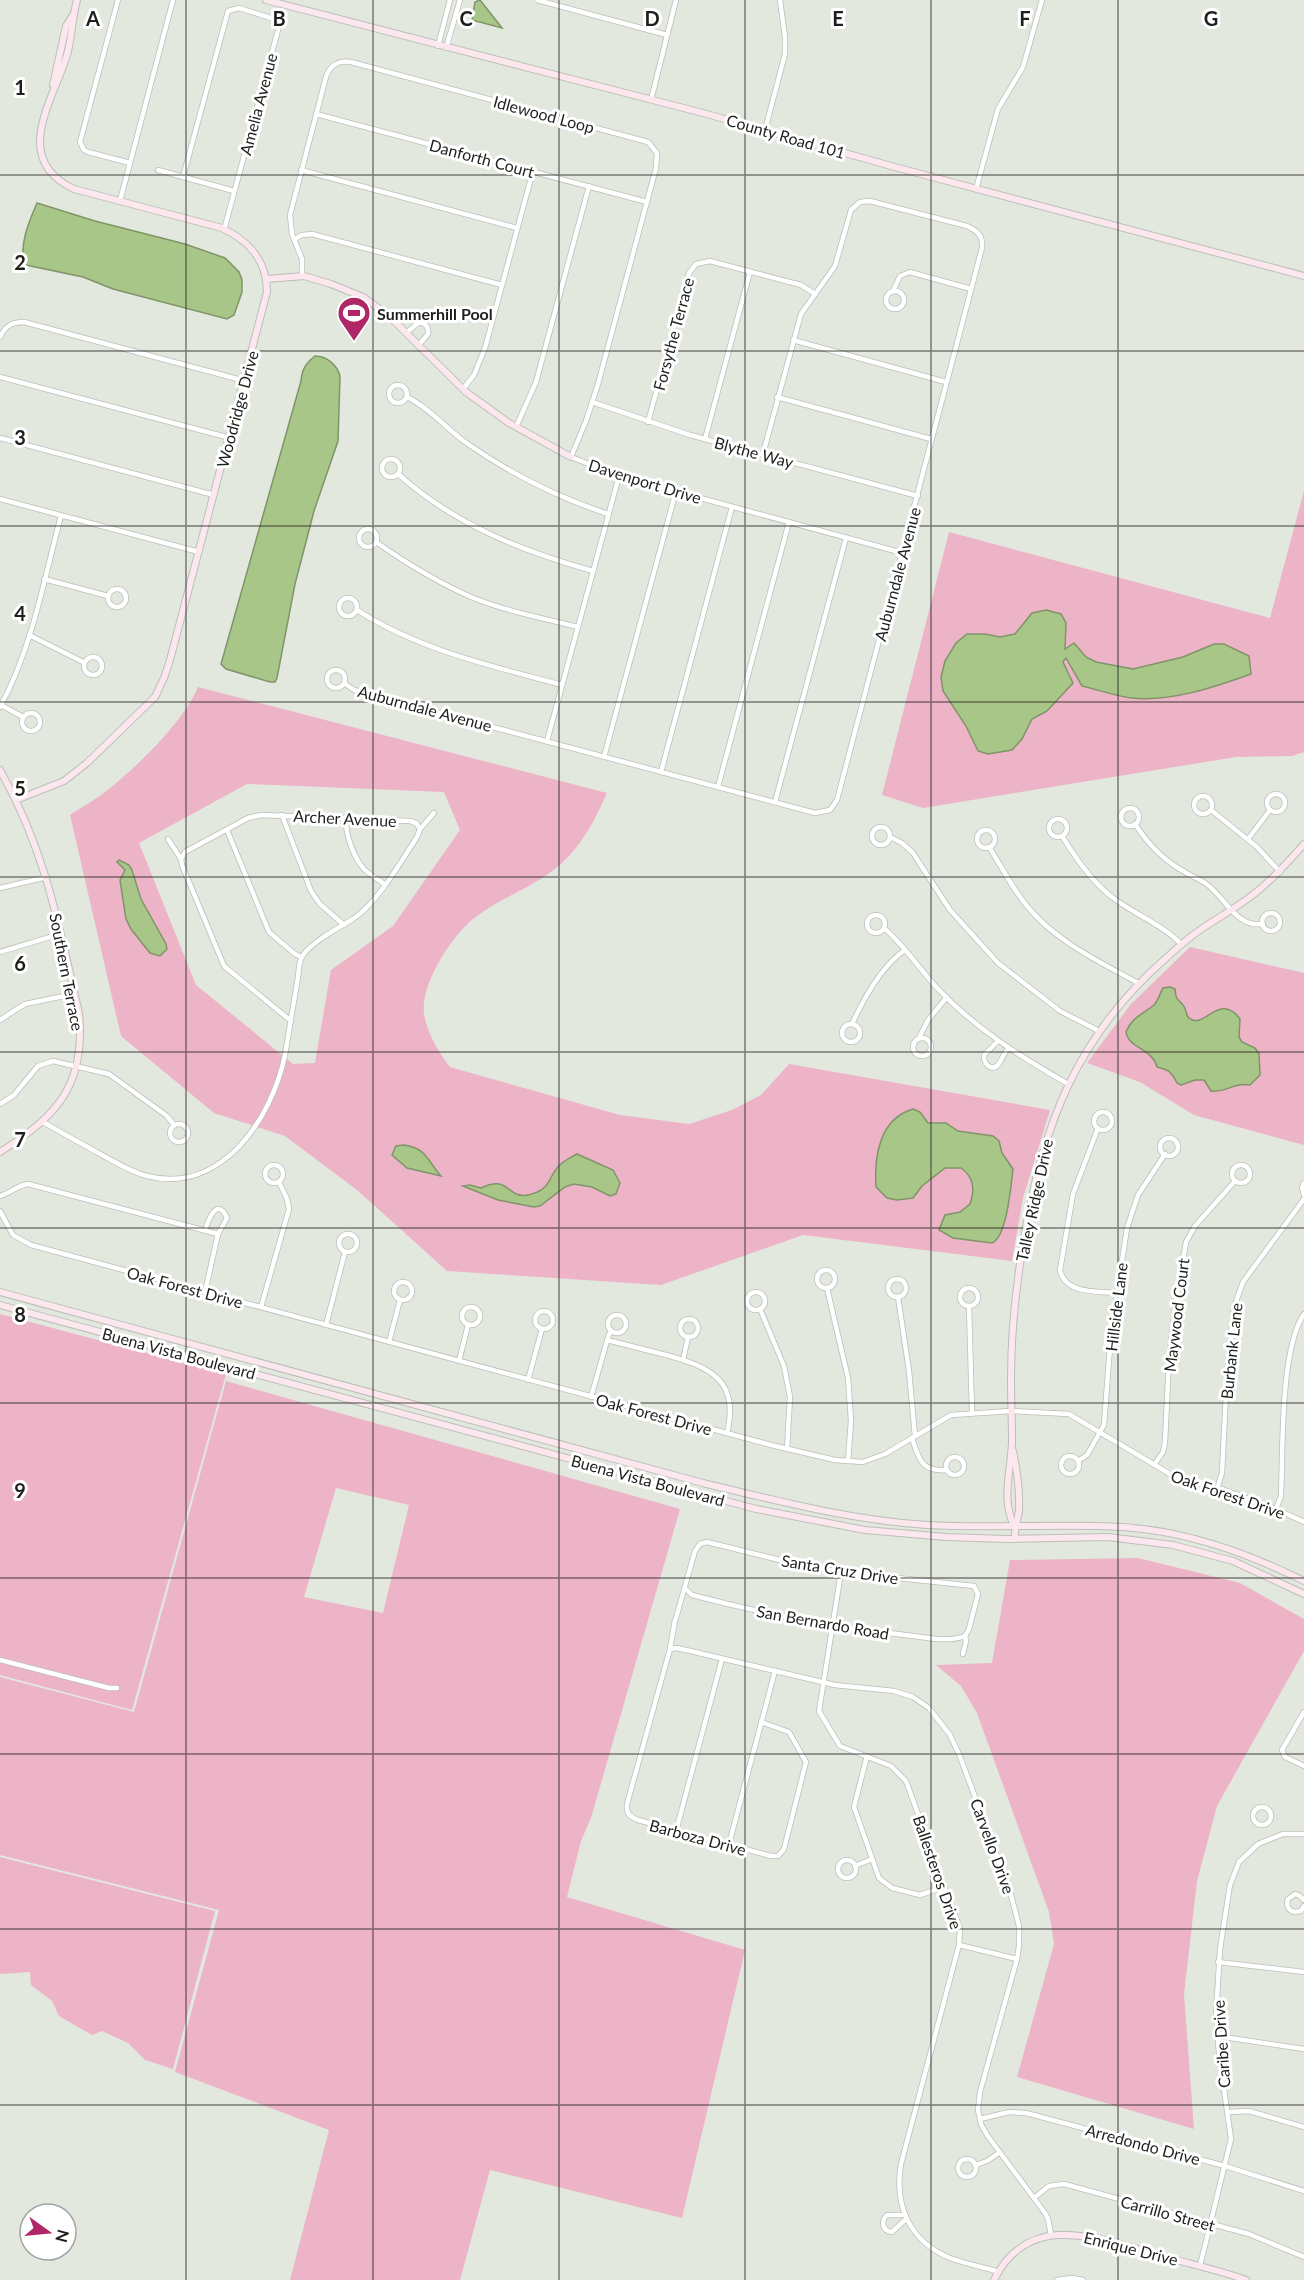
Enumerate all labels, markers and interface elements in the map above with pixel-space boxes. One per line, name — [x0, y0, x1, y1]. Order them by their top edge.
text: A — [85, 6, 100, 30]
text: B — [272, 6, 286, 30]
text: C — [459, 6, 473, 30]
text: D — [644, 6, 660, 30]
text: E — [832, 6, 844, 30]
text: F — [1019, 6, 1031, 30]
text: G — [1204, 6, 1218, 30]
street label: Amelia Avenue — [235, 51, 281, 157]
text: 1 — [14, 75, 26, 99]
street label: Idlewood Loop — [491, 91, 597, 137]
street label: County Road 101 — [725, 110, 847, 162]
street label: Danforth Court — [427, 135, 537, 181]
text: 2 — [14, 250, 26, 274]
street label: Forsythe Terrace — [649, 275, 697, 393]
sports icon: Summerhill Pool — [336, 295, 372, 342]
place label: Summerhill Pool — [377, 304, 493, 323]
street label: Woodridge Drive — [212, 348, 262, 470]
text: 3 — [14, 425, 26, 449]
street label: Blythe Way — [712, 432, 796, 472]
street label: Davenport Drive — [586, 455, 704, 507]
street label: Auburndale Avenue — [870, 505, 924, 643]
text: 4 — [14, 601, 26, 625]
street label: Auburndale Avenue — [356, 681, 494, 735]
text: 5 — [14, 776, 26, 800]
street label: Archer Avenue — [293, 806, 397, 830]
street label: Southern Terrace — [46, 912, 88, 1032]
text: 6 — [14, 951, 26, 975]
text: 7 — [14, 1127, 26, 1151]
street label: Talley Ridge Drive — [1012, 1137, 1056, 1263]
street label: Maywood Court — [1160, 1257, 1192, 1373]
street label: Oak Forest Drive — [125, 1262, 245, 1312]
street label: Hillside Lane — [1101, 1262, 1131, 1352]
text: 8 — [14, 1302, 26, 1326]
street label: Burbank Lane — [1217, 1302, 1245, 1400]
street label: Buena Vista Boulevard — [100, 1323, 258, 1383]
street label: Oak Forest Drive — [594, 1389, 714, 1439]
street label: Buena Vista Boulevard — [569, 1450, 727, 1510]
street label: Oak Forest Drive — [1169, 1466, 1287, 1522]
text: 9 — [14, 1478, 26, 1502]
street label: Santa Cruz Drive — [780, 1550, 900, 1588]
street label: San Bernardo Road — [755, 1601, 891, 1643]
street label: Carvello Drive — [967, 1796, 1019, 1896]
street label: Ballesteros Drive — [910, 1813, 966, 1931]
street label: Barboza Drive — [648, 1815, 748, 1859]
street label: Caribe Drive — [1208, 1999, 1234, 2089]
street label: Arredondo Drive — [1084, 2120, 1202, 2168]
street label: Carrillo Street — [1119, 2191, 1218, 2235]
north arrow — [18, 2202, 78, 2262]
street label: Enrique Drive — [1082, 2227, 1180, 2269]
text: N — [52, 2228, 74, 2244]

